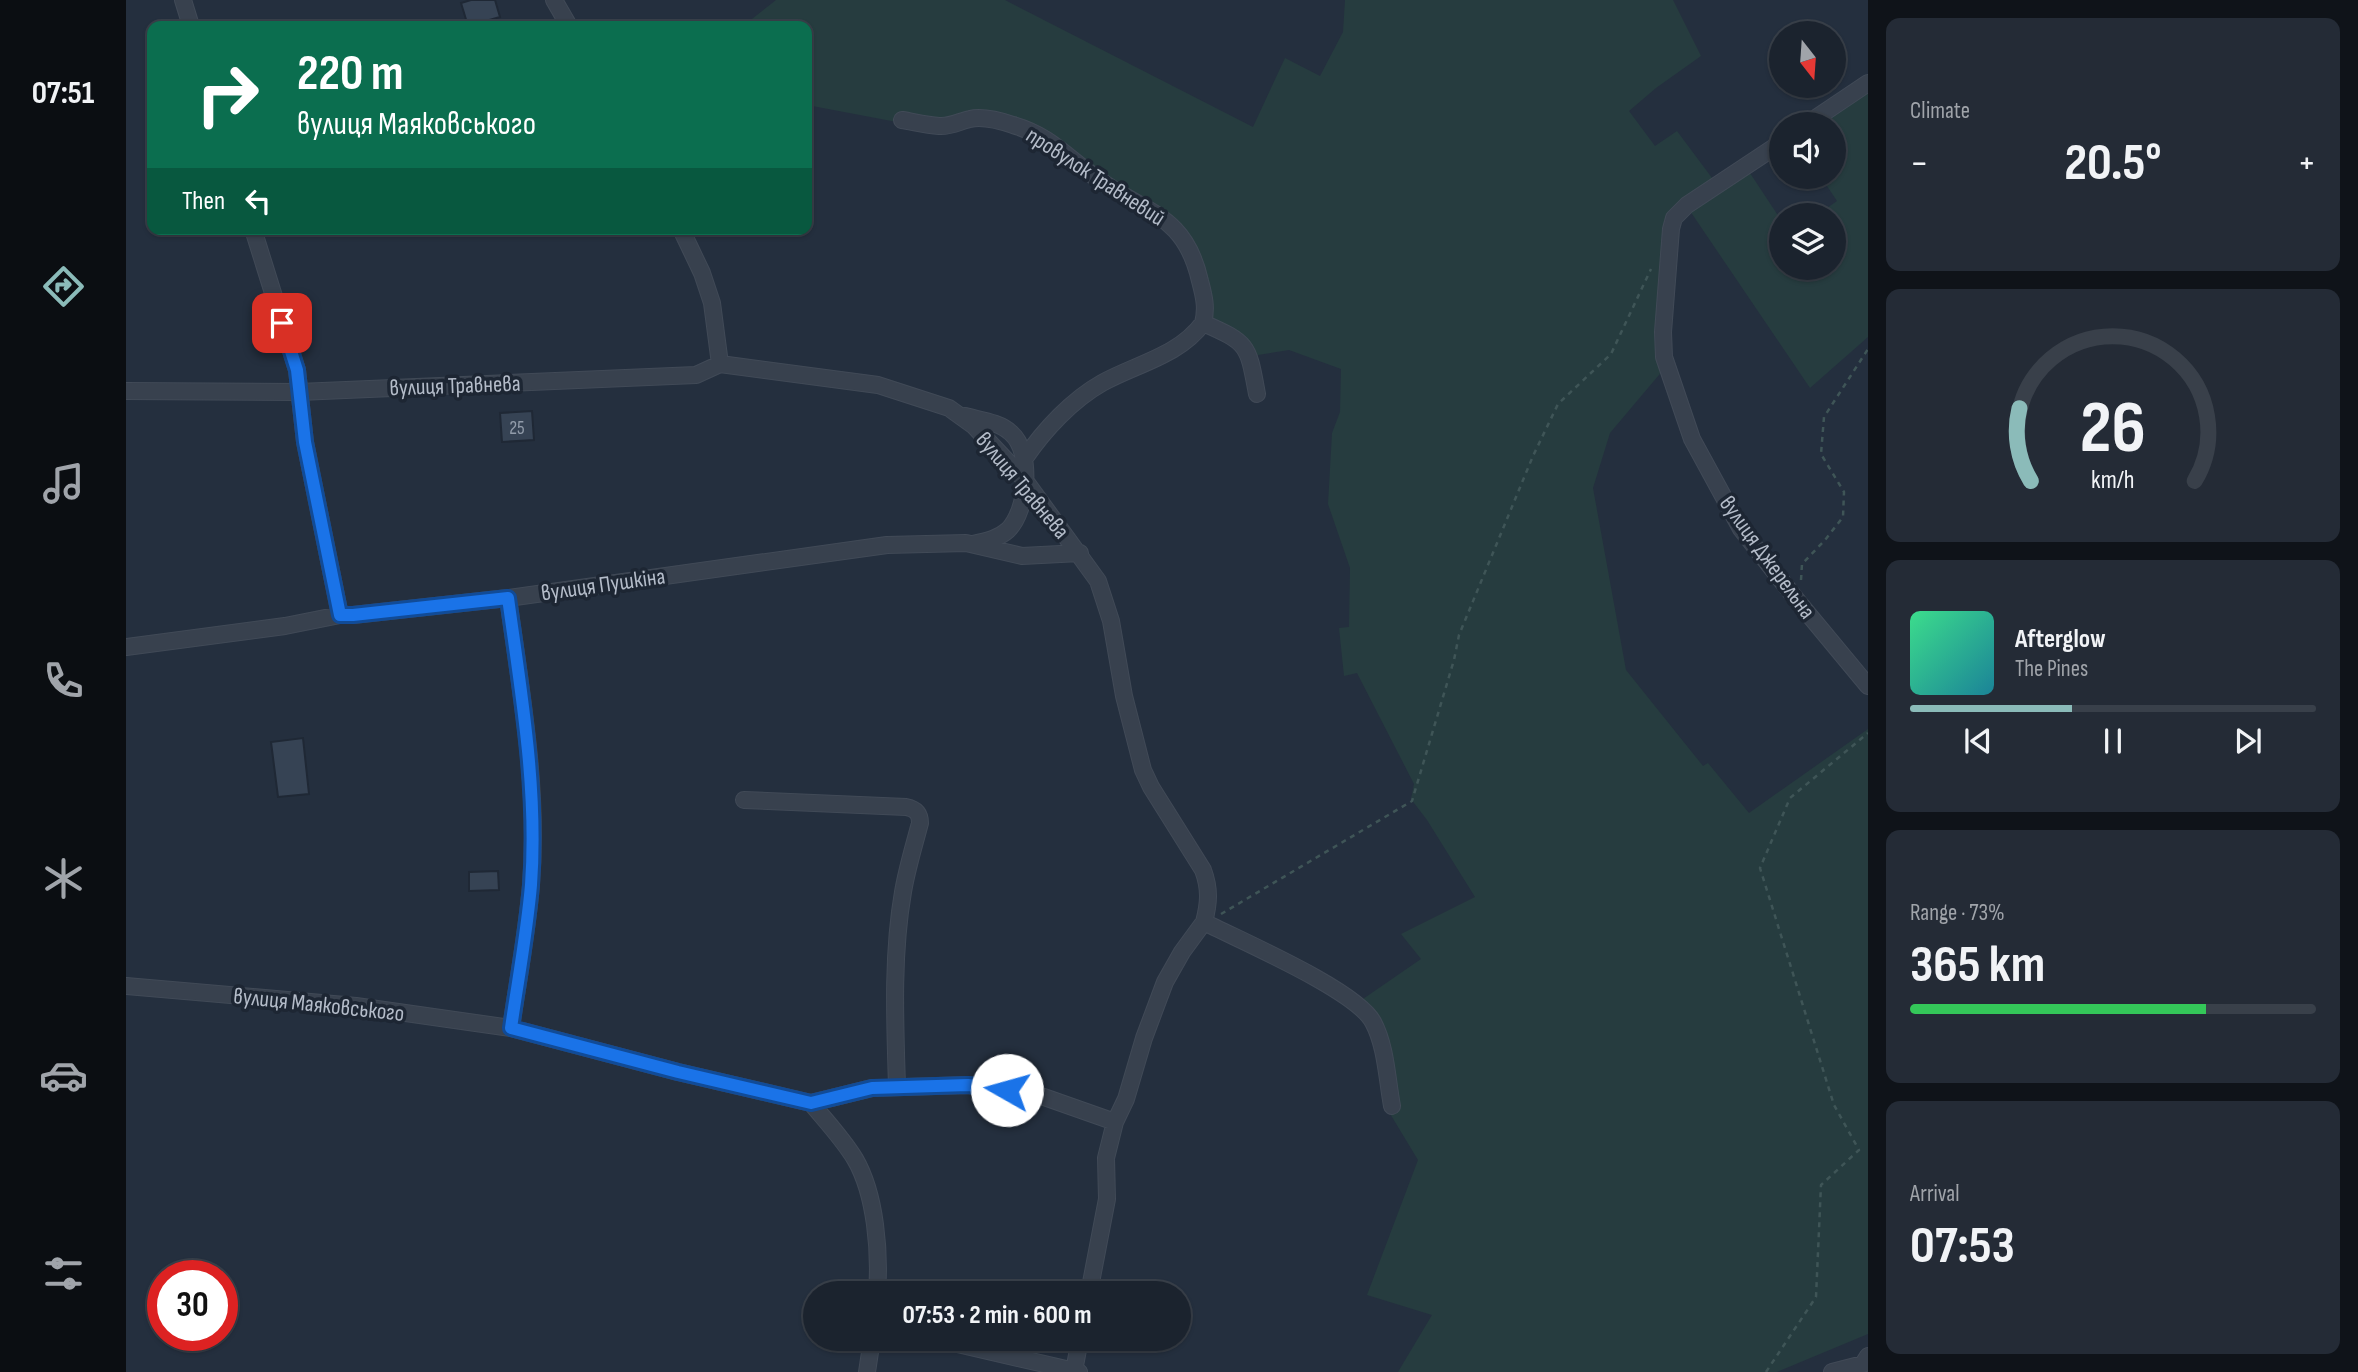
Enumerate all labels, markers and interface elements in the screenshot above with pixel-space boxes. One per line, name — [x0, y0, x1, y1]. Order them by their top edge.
north arrow — [1769, 21, 1846, 98]
map controls — [1769, 21, 1846, 280]
text: 220 m — [297, 45, 403, 104]
icon: right — [182, 49, 273, 140]
text: 07:51 — [32, 74, 94, 113]
text: Climate — [1910, 97, 1970, 125]
text: вулиця Маяковського — [297, 105, 536, 144]
button: sound — [1769, 112, 1846, 189]
street label: провулок Травневий — [1021, 121, 1170, 232]
text: 20.5° — [2064, 132, 2162, 195]
text: − — [1910, 141, 1929, 186]
text: + — [2297, 141, 2316, 186]
icon: left — [239, 182, 277, 220]
text: Then — [182, 186, 225, 217]
button: layers — [1769, 203, 1846, 280]
icon: directions — [39, 262, 88, 311]
pin — [252, 293, 312, 353]
icon: arrive — [263, 304, 301, 342]
street label: вулиця Травнева — [389, 370, 521, 402]
text: 26 — [2080, 386, 2146, 474]
house number: 25 — [509, 417, 525, 440]
street label: вулиця Травнева — [969, 426, 1075, 545]
icon: music — [39, 459, 88, 508]
text: km/h — [2091, 465, 2135, 496]
street label: вулиця Джерельна — [1713, 491, 1821, 625]
street label: вулиця Пушкіна — [539, 562, 667, 608]
text: Afterglow — [2015, 624, 2106, 655]
text: The Pines — [2015, 655, 2088, 683]
icon: phone — [39, 656, 88, 705]
icon: previous — [1959, 722, 1997, 760]
icon: pause — [2094, 722, 2132, 760]
icon: next — [2229, 722, 2267, 760]
icon: climate — [39, 854, 88, 903]
text: Range · 73% — [1910, 899, 2005, 927]
text: 365 km — [1910, 934, 2045, 997]
street label: вулиця Маяковського — [232, 982, 406, 1028]
icon: car — [39, 1051, 88, 1100]
position arrow — [970, 1053, 1044, 1127]
text: Arrival — [1910, 1180, 1959, 1208]
text: 07:53 — [1910, 1215, 2015, 1278]
icon: filters — [39, 1249, 88, 1298]
speed limit sign: 30 — [147, 1260, 238, 1351]
text: 07:53 · 2 min · 600 m — [903, 1300, 1091, 1331]

